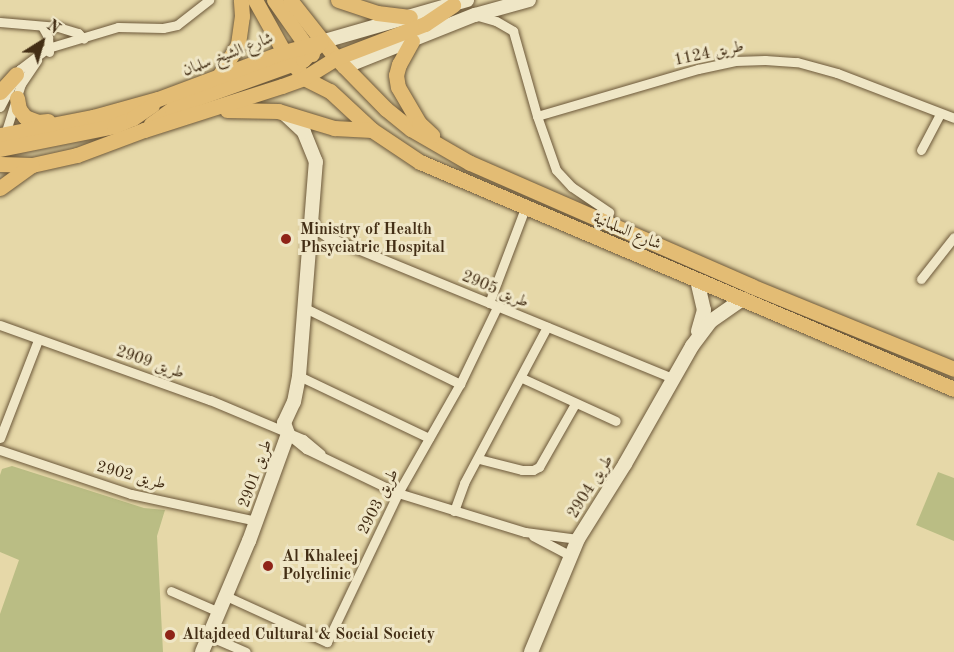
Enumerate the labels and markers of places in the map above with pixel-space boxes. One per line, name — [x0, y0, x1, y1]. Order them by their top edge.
place label: Ministry of Health Phsyciatric Hospital — [300, 220, 445, 258]
marker: Ministry of Health Phsyciatric Hospital — [277, 230, 295, 248]
place label: Al Khaleej Polyclinic — [282, 547, 358, 585]
marker: Al Khaleej Polyclinic — [259, 557, 277, 575]
place label: Altajdeed Cultural & Social Society — [182, 625, 435, 645]
marker: Altajdeed Cultural & Social Society — [163, 628, 177, 642]

